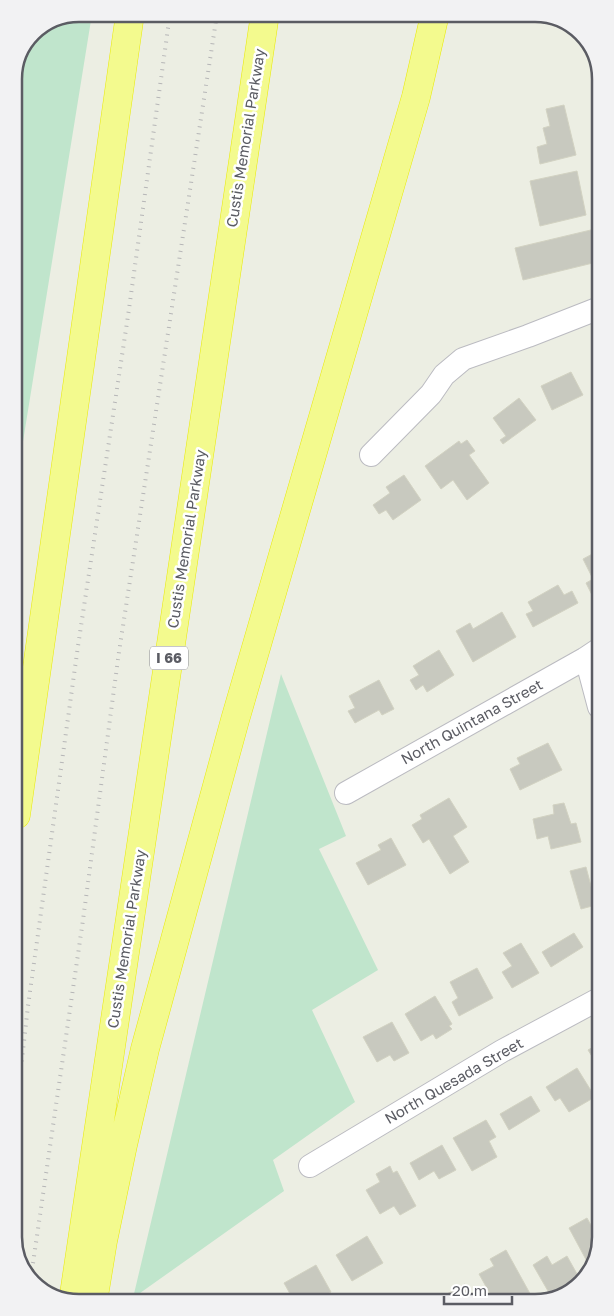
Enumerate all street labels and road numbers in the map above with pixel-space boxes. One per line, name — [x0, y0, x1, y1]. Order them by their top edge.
street label: Custis Memorial Parkway — [222, 47, 268, 229]
street label: Custis Memorial Parkway — [163, 448, 209, 630]
road number: I 66 — [150, 646, 188, 670]
street label: North Quintana Street — [398, 675, 545, 768]
street label: Custis Memorial Parkway — [103, 848, 149, 1030]
street label: North Quesada Street — [381, 1033, 526, 1127]

